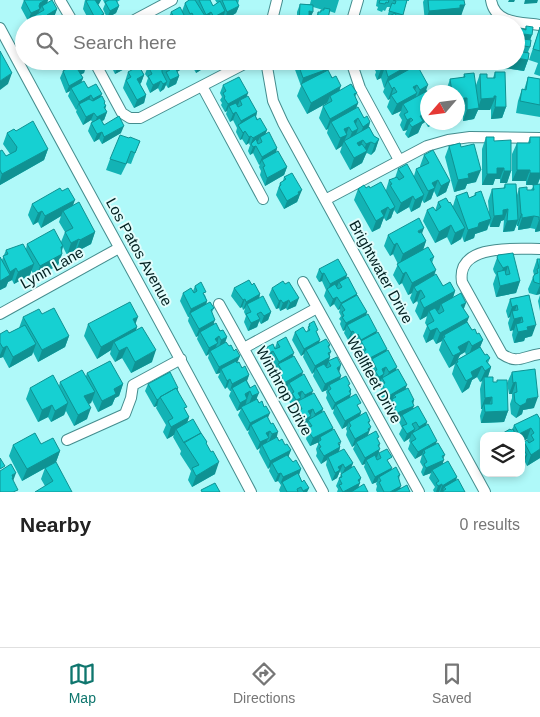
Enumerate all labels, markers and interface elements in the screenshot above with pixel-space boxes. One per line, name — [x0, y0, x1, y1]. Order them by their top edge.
search box — [15, 15, 525, 70]
icon: search — [33, 29, 61, 57]
text: Search here — [73, 32, 177, 53]
north arrow — [420, 85, 465, 130]
street label: Los Patos Avenue — [103, 195, 176, 309]
street label: Brightwater Drive — [346, 217, 417, 326]
street label: Lynn Lane — [17, 243, 86, 292]
street label: Wellfleet Drive — [344, 333, 405, 426]
street label: Winthrop Drive — [253, 343, 316, 438]
map controls — [480, 432, 525, 477]
button: layers — [480, 432, 525, 477]
text: Nearby — [20, 513, 91, 536]
text: 0 results — [460, 516, 520, 533]
tab: Map — [68, 660, 96, 706]
tab: Directions — [233, 660, 295, 706]
tab: Saved — [432, 660, 472, 706]

